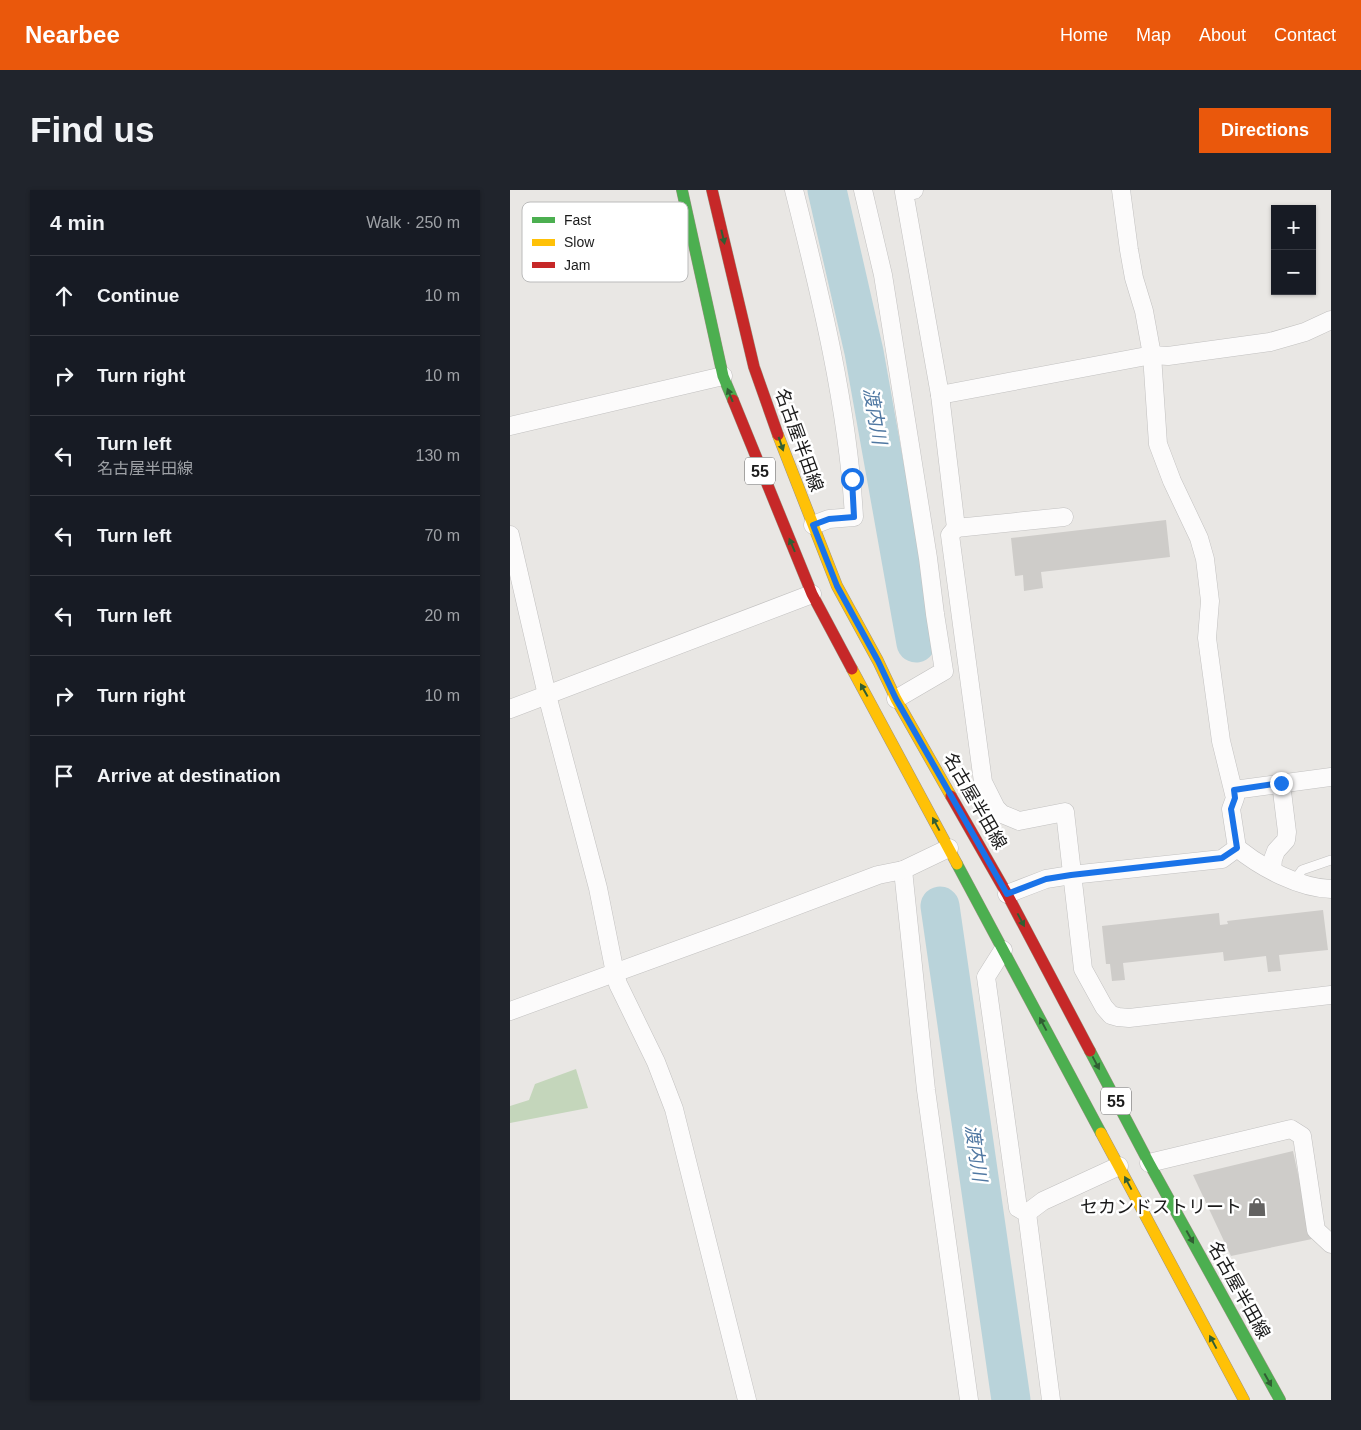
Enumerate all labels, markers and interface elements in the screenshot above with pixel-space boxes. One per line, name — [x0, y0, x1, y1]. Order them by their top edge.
text: Nearbee — [25, 21, 120, 48]
text: Home — [1060, 25, 1108, 45]
text: Map — [1136, 25, 1171, 45]
text: About — [1199, 25, 1246, 45]
text: Contact — [1274, 25, 1336, 45]
button: Directions — [1199, 108, 1331, 153]
text: Find us — [30, 110, 154, 149]
legend — [522, 202, 688, 282]
map controls — [1271, 205, 1316, 295]
button: + — [1271, 205, 1316, 250]
text: 4 min — [50, 211, 105, 234]
text: Fast — [564, 212, 591, 228]
text: Walk · 250 m — [366, 214, 460, 231]
one-way arrow — [719, 230, 727, 245]
text: Slow — [564, 234, 595, 250]
button: − — [1271, 250, 1316, 295]
text: Jam — [564, 257, 590, 273]
icon: ahead — [50, 282, 78, 310]
text: Continue — [97, 285, 179, 306]
text: 10 m — [424, 287, 460, 304]
icon: right — [50, 362, 78, 390]
text: Turn right — [97, 365, 185, 386]
text: 10 m — [424, 367, 460, 384]
street label: 名古屋半田線 — [771, 386, 827, 494]
water label: 渡内川 — [860, 386, 891, 448]
one-way arrow — [726, 387, 734, 402]
text: Turn left — [97, 433, 172, 454]
one-way arrow — [777, 437, 785, 452]
icon: left — [50, 442, 78, 470]
text: 130 m — [416, 447, 460, 464]
road number: 55 — [745, 458, 775, 484]
text: 名古屋半田線 — [97, 460, 193, 477]
route start — [841, 468, 864, 491]
icon: left — [50, 522, 78, 550]
text: Turn left — [97, 525, 172, 546]
text: 70 m — [424, 527, 460, 544]
one-way arrow — [787, 538, 795, 552]
icon: left — [50, 602, 78, 630]
text: Turn left — [97, 605, 172, 626]
text: 20 m — [424, 607, 460, 624]
icon: right — [50, 682, 78, 710]
one-way arrow — [860, 683, 869, 697]
text: Turn right — [97, 685, 185, 706]
text: 10 m — [424, 687, 460, 704]
street label: 名古屋半田線 — [939, 749, 1011, 853]
icon: arrive — [50, 762, 78, 790]
text: Arrive at destination — [97, 765, 281, 786]
route end — [1270, 772, 1293, 795]
one-way arrow — [931, 817, 940, 830]
one-way arrow — [1017, 912, 1025, 927]
one-way arrow — [1039, 1017, 1047, 1031]
one-way arrow — [1092, 1056, 1100, 1071]
road number: 55 — [1101, 1088, 1131, 1114]
water label: 渡内川 — [962, 1123, 991, 1185]
one-way arrow — [1124, 1176, 1132, 1190]
shop icon: セカンドストリート — [1246, 1196, 1268, 1218]
place label: セカンドストリート — [1080, 1197, 1242, 1217]
one-way arrow — [1186, 1230, 1194, 1245]
street label: 名古屋半田線 — [1204, 1238, 1274, 1342]
one-way arrow — [1209, 1334, 1217, 1349]
one-way arrow — [1264, 1373, 1273, 1386]

